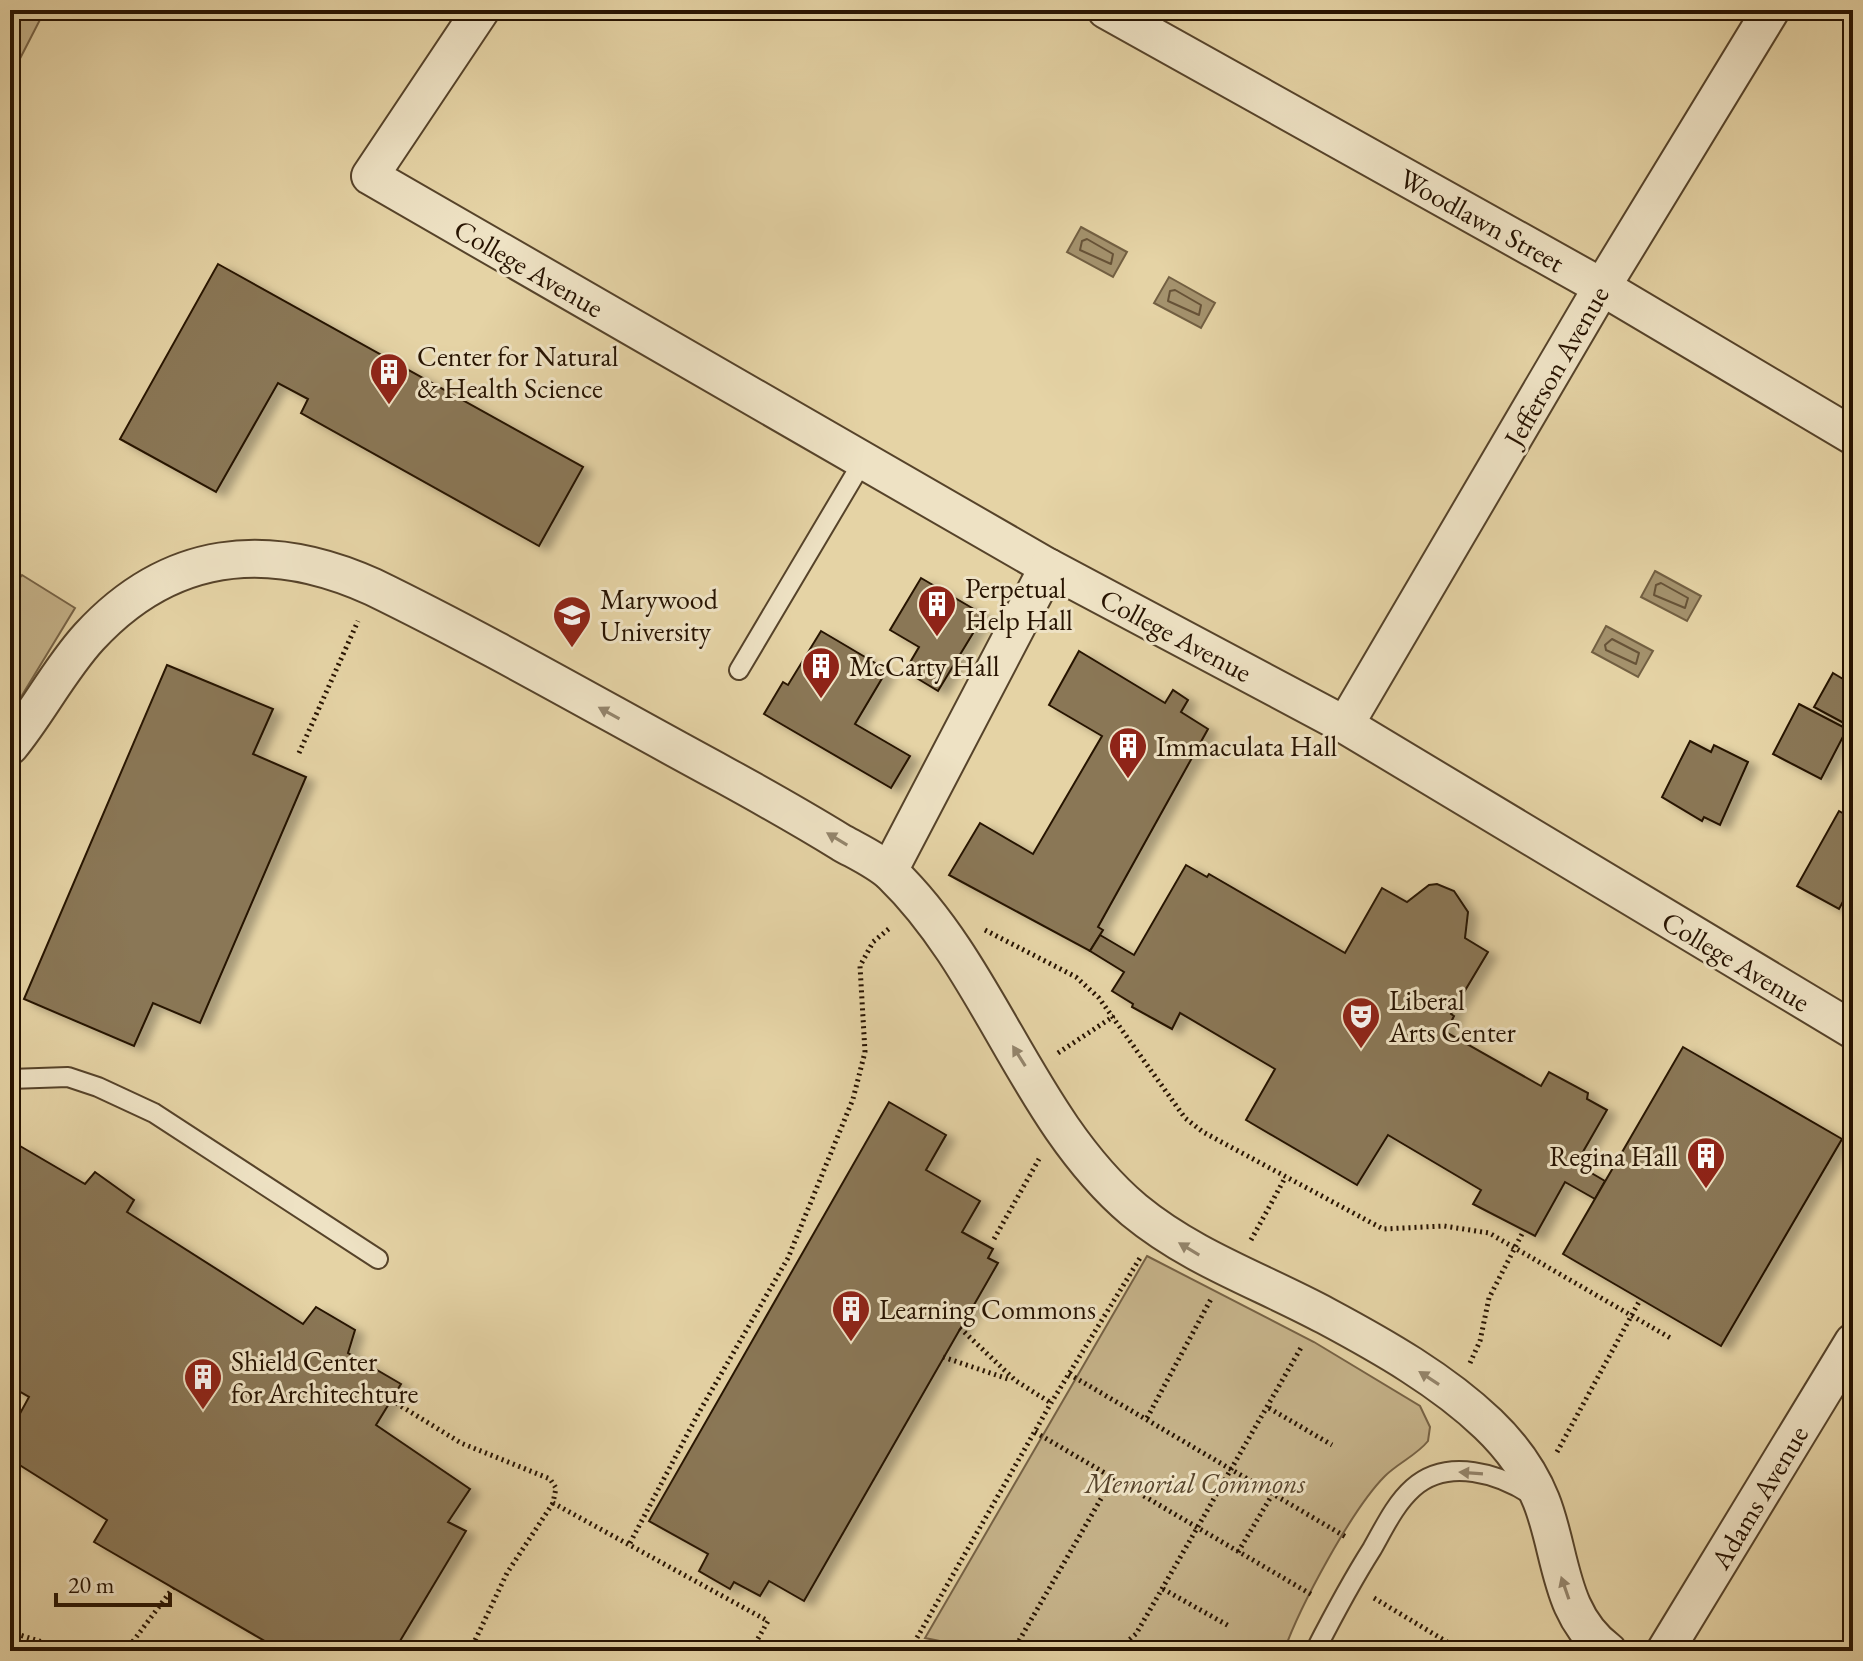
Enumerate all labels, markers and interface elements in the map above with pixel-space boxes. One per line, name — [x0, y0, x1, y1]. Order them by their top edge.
street label: Woodlawn Street — [1393, 160, 1571, 280]
street label: College Avenue — [448, 211, 610, 325]
street label: Jefferson Avenue — [1494, 279, 1617, 455]
place label: Center for Natural & Health Science — [417, 338, 619, 406]
building icon: Center for Natural & Health Science — [368, 351, 410, 406]
place label: Perpetual Help Hall — [965, 570, 1073, 638]
street label: College Avenue — [1094, 580, 1258, 690]
place label: Marywood University — [600, 581, 719, 649]
building icon: Perpetual Help Hall — [916, 583, 958, 638]
school or university icon: Marywood University — [551, 594, 593, 649]
building icon: McCarty Hall — [800, 645, 842, 700]
place label: McCarty Hall — [849, 648, 1000, 684]
one-way arrow — [598, 706, 621, 720]
building icon: Immaculata Hall — [1107, 725, 1149, 780]
place label: Immaculata Hall — [1156, 728, 1337, 764]
one-way arrow — [825, 833, 848, 847]
street label: College Avenue — [1655, 903, 1817, 1019]
place label: Liberal Arts Center — [1388, 982, 1516, 1050]
theatre icon: Liberal Arts Center — [1340, 995, 1382, 1050]
one-way arrow — [1013, 1045, 1027, 1067]
building icon: Regina Hall — [1685, 1135, 1727, 1190]
place label: Regina Hall — [1549, 1138, 1678, 1174]
one-way arrow — [1177, 1242, 1200, 1256]
building icon: Learning Commons — [830, 1288, 872, 1343]
place label: Learning Commons — [879, 1291, 1096, 1327]
place label: Shield Center for Architechture — [231, 1343, 419, 1411]
building icon: Shield Center for Architechture — [182, 1356, 224, 1411]
one-way arrow — [1418, 1371, 1440, 1385]
street label: Adams Avenue — [1701, 1418, 1816, 1576]
park label: Memorial Commons — [1083, 1465, 1306, 1501]
one-way arrow — [1458, 1466, 1483, 1479]
scale bar — [56, 1557, 170, 1607]
text: 20 m — [68, 1569, 115, 1600]
one-way arrow — [1558, 1576, 1570, 1600]

